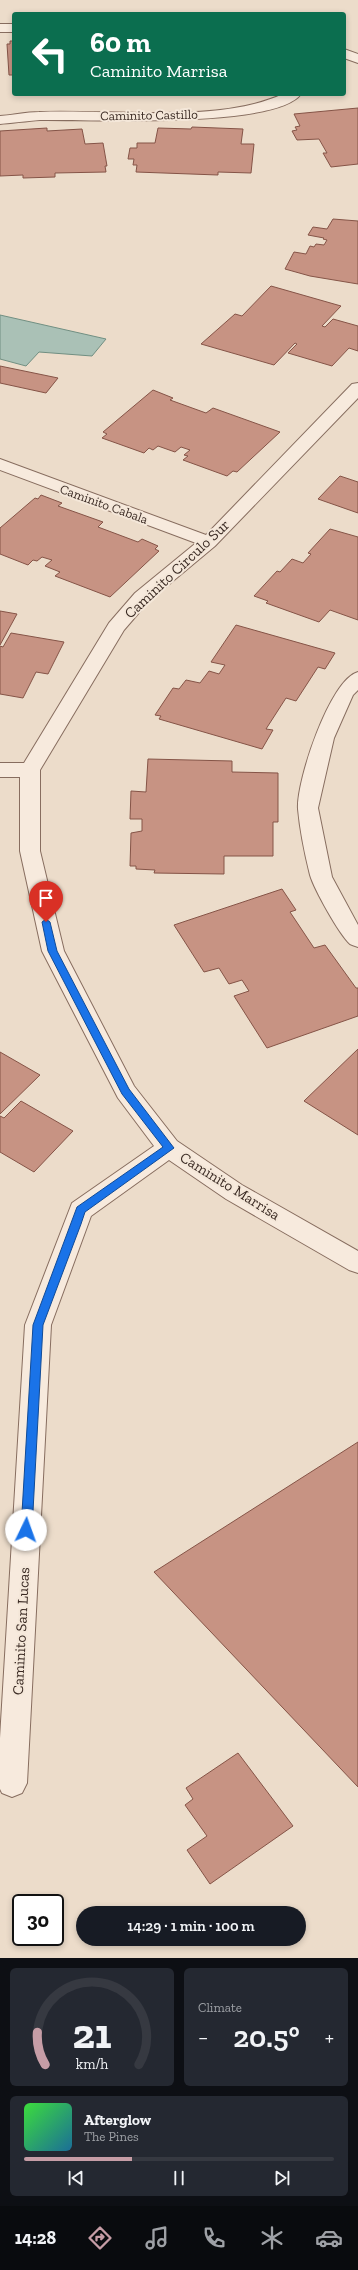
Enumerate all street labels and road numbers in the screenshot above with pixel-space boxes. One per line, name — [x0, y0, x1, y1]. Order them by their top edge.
street label: Caminito Castillo — [100, 107, 198, 123]
street label: Caminito Cabala — [58, 481, 151, 527]
street label: Caminito Circulo Sur — [121, 516, 233, 622]
street label: Caminito Marrisa — [177, 1148, 283, 1224]
street label: Caminito San Lucas — [9, 1567, 33, 1695]

